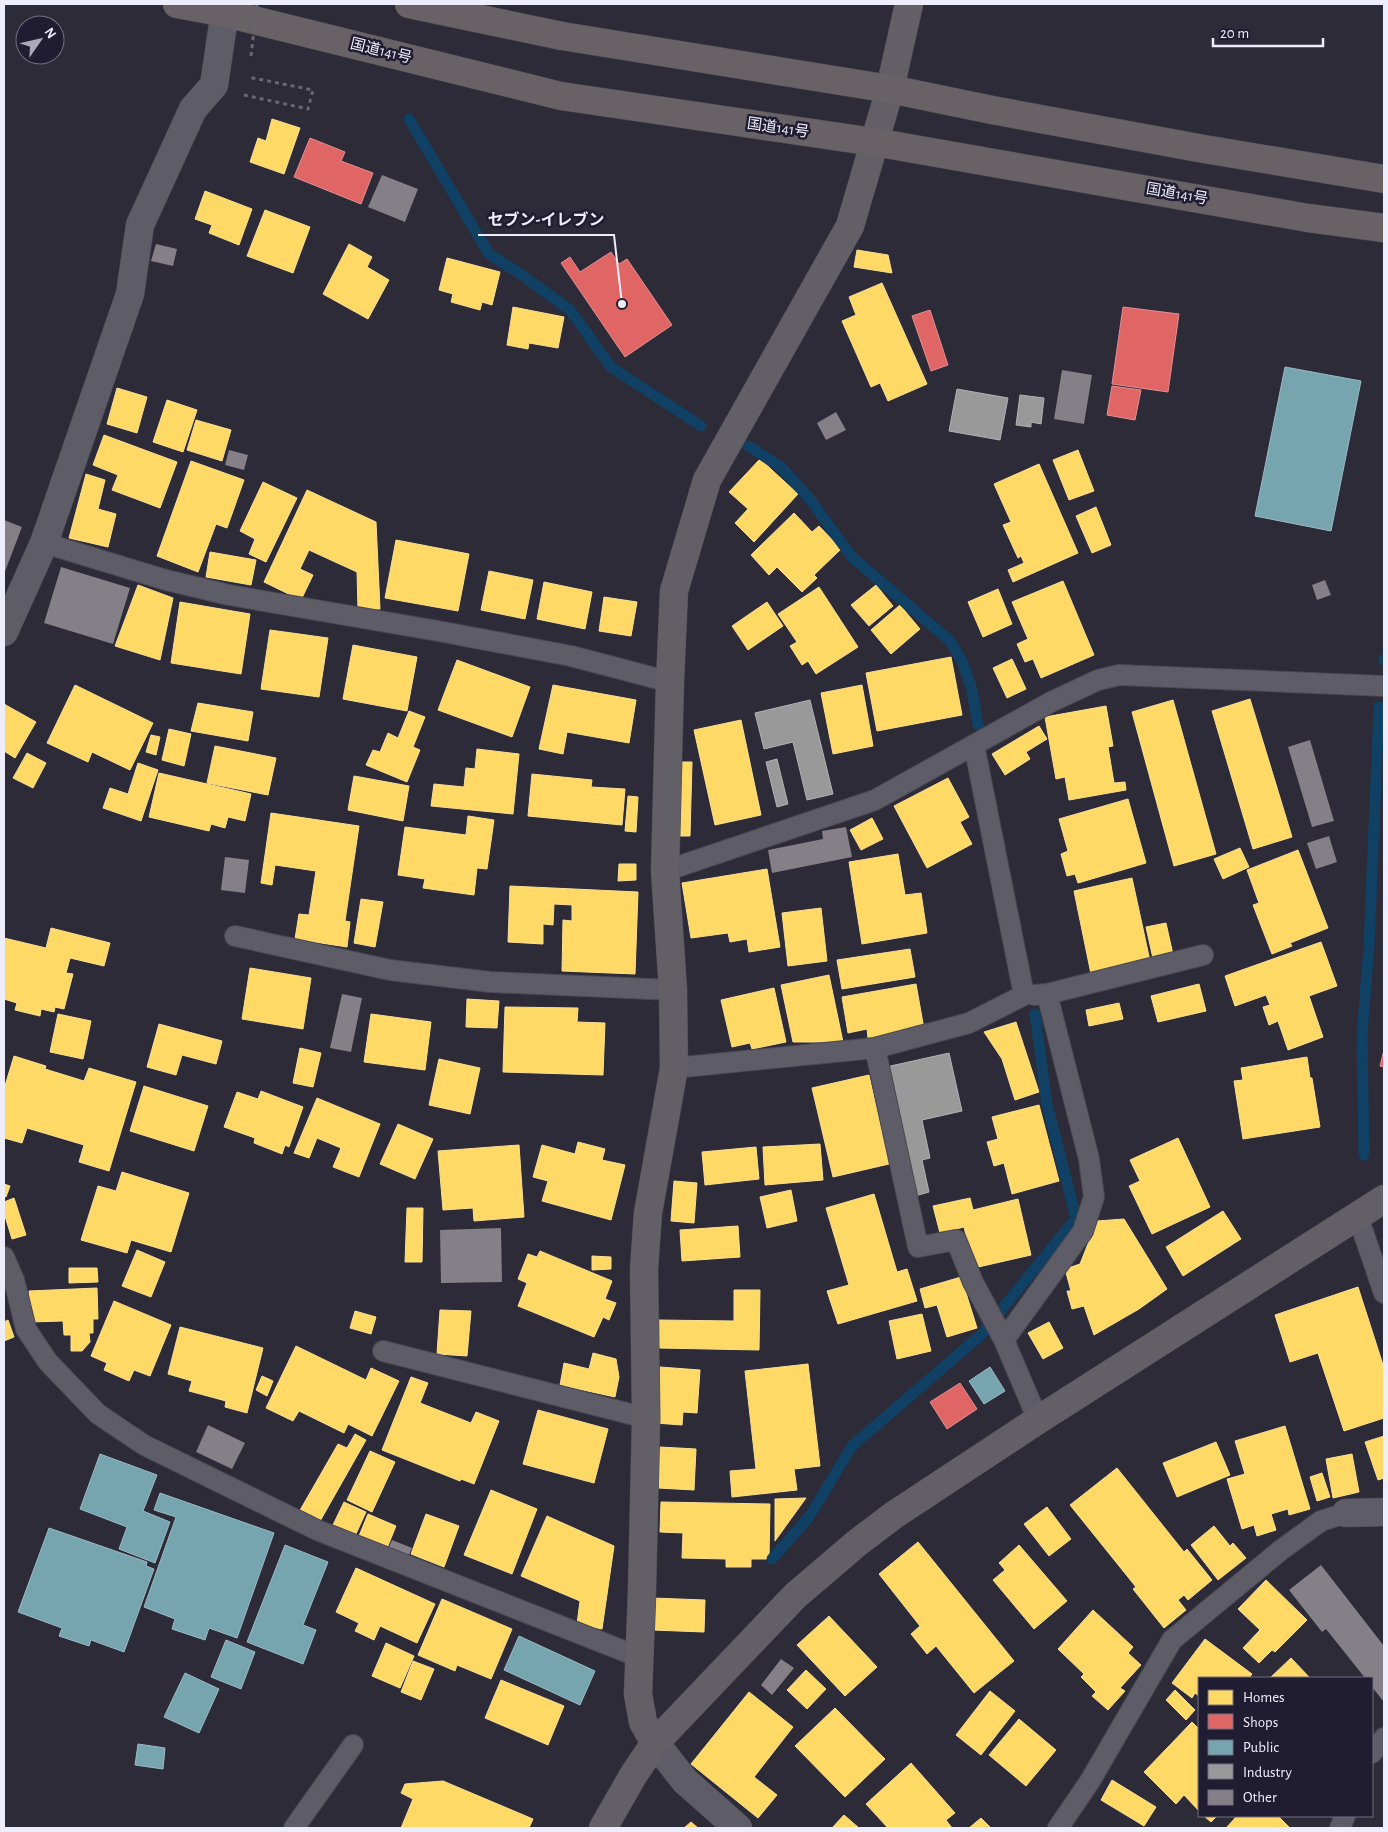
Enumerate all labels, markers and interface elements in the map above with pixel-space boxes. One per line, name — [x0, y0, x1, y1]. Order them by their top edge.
north arrow — [15, 15, 65, 65]
scale bar — [1213, 15, 1323, 47]
text: N — [41, 25, 58, 41]
text: 20 m — [1220, 26, 1249, 41]
street label: 国道141号 — [349, 35, 413, 66]
street label: 国道141号 — [746, 115, 810, 140]
street label: 国道141号 — [1145, 180, 1209, 207]
callout: セブン-イレブン — [478, 204, 614, 235]
text: セブン-イレブン — [488, 211, 604, 228]
legend — [1198, 1677, 1373, 1817]
text: Homes — [1243, 1690, 1285, 1705]
text: Shops — [1243, 1715, 1278, 1730]
text: Public — [1243, 1740, 1279, 1755]
text: Industry — [1243, 1765, 1292, 1780]
text: Other — [1243, 1790, 1277, 1805]

